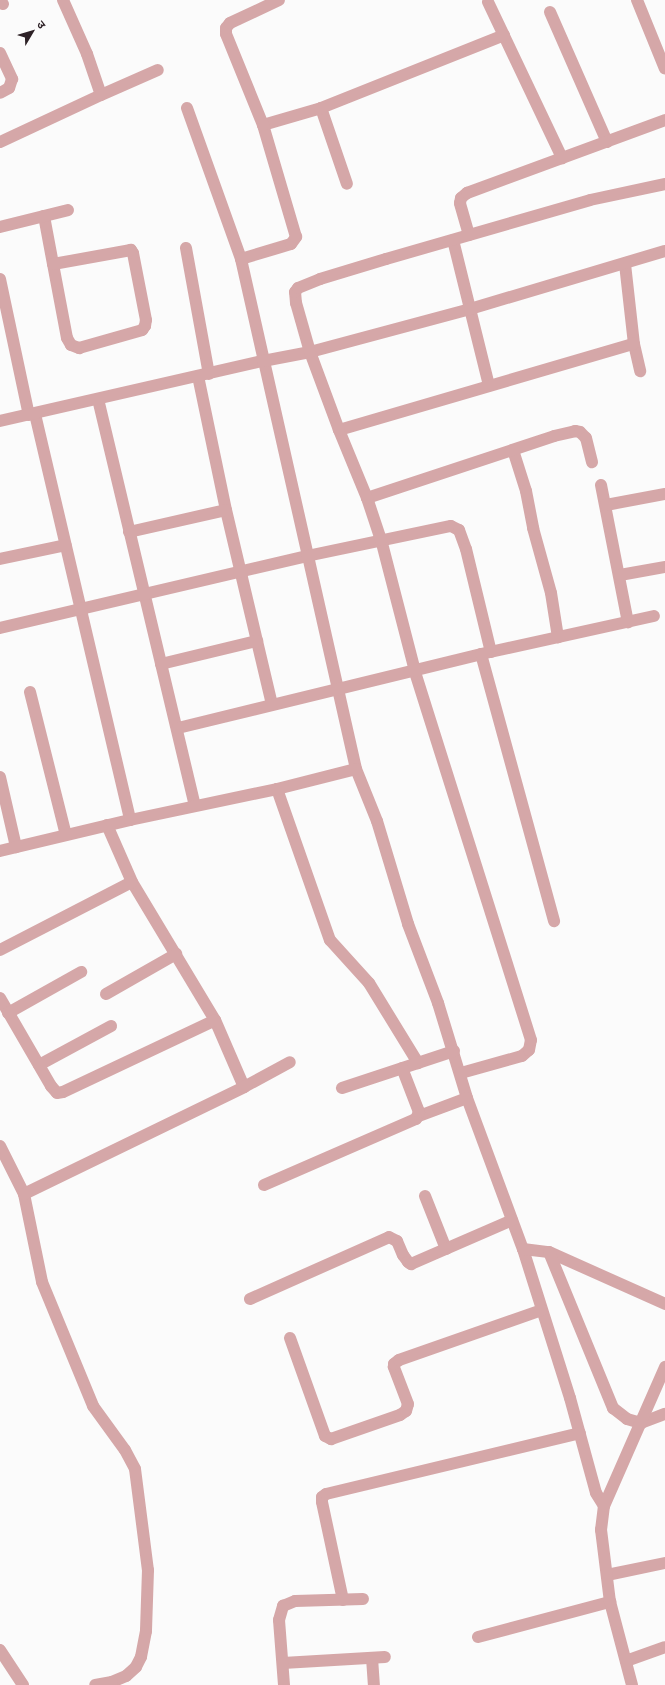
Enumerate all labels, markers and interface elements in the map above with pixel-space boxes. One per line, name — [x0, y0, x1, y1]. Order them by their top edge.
north arrow — [12, 12, 52, 52]
text: उ — [34, 18, 49, 31]

